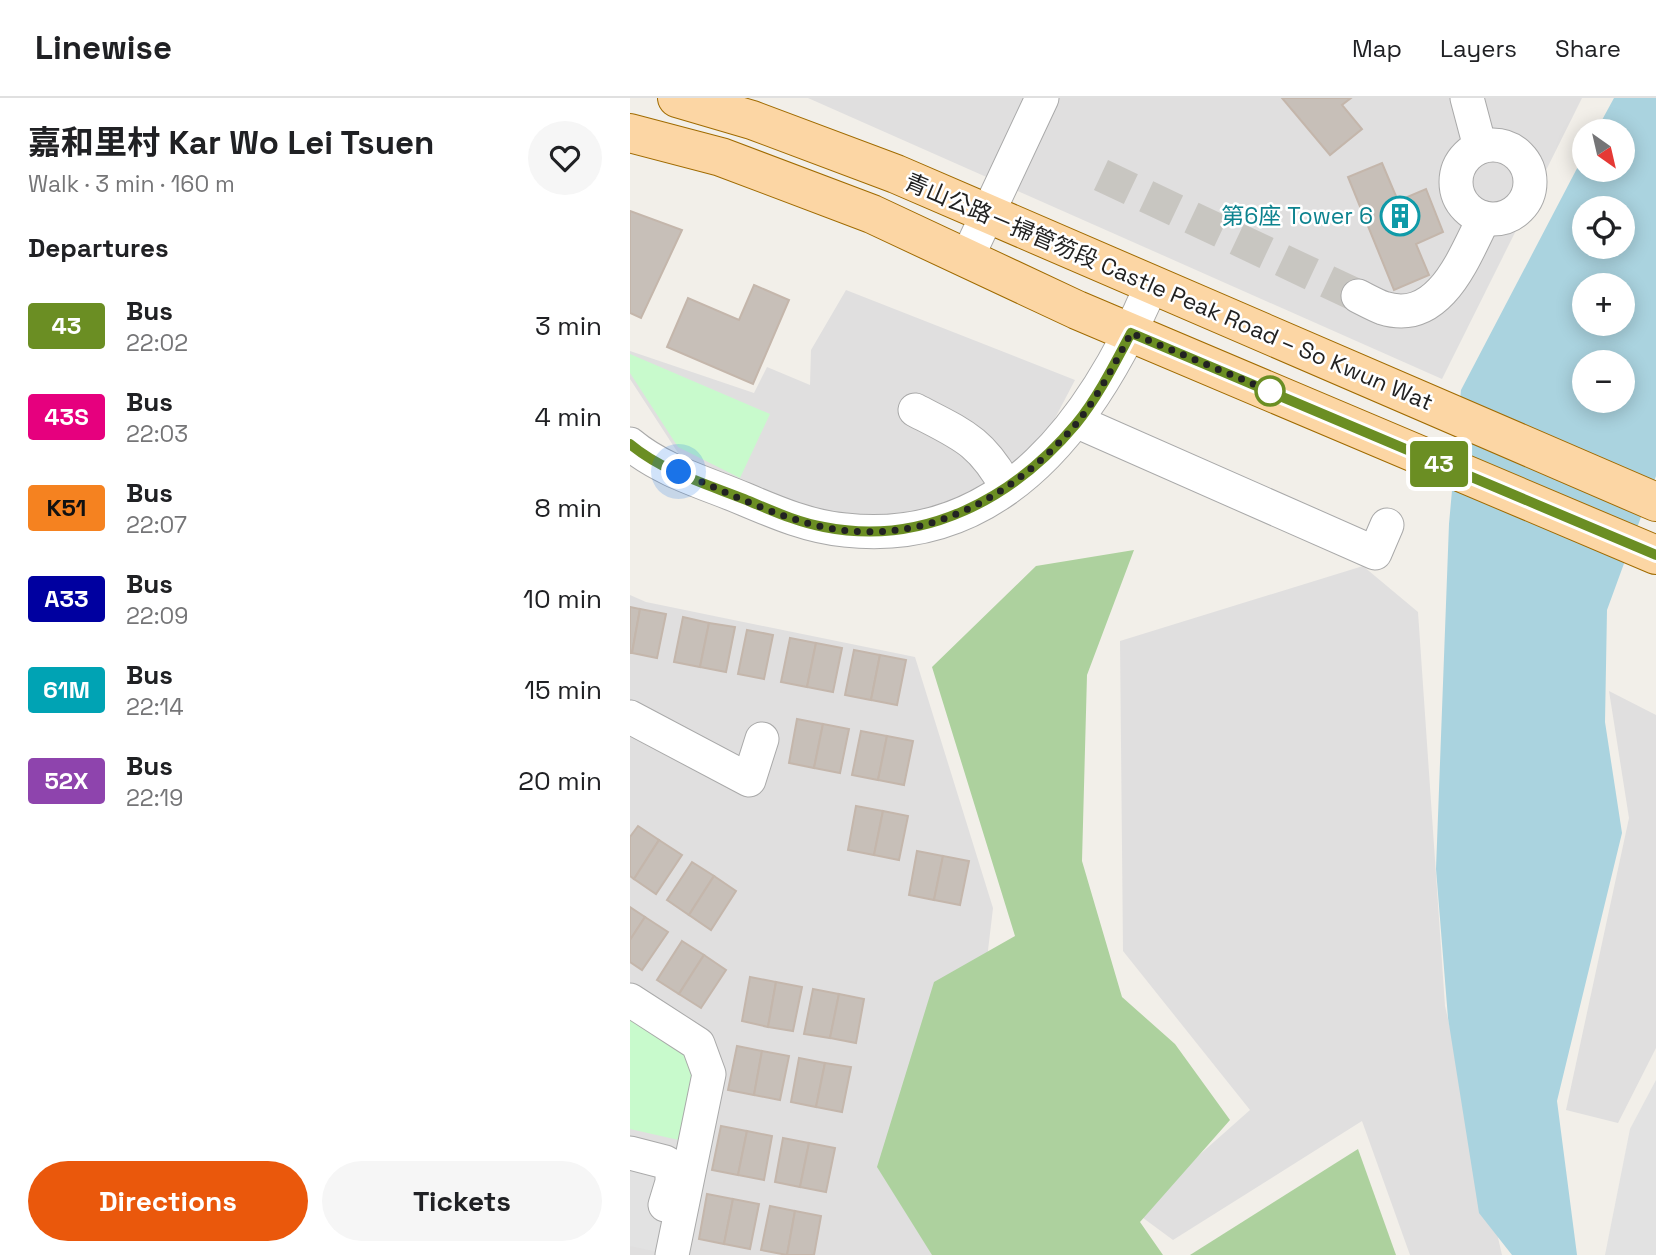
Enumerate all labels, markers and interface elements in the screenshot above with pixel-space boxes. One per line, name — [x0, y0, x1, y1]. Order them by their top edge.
text: Linewise — [35, 27, 172, 69]
text: Map — [1352, 33, 1402, 64]
text: Layers — [1440, 33, 1517, 64]
text: Share — [1555, 33, 1621, 64]
north arrow — [1572, 119, 1634, 182]
map controls — [1572, 119, 1635, 413]
button: heart — [528, 121, 602, 195]
text: 嘉和里村 Kar Wo Lei Tsuen — [28, 122, 434, 164]
street label: 青山公路－掃管笏段 Castle Peak Road – So Kwun Wat — [900, 167, 1438, 417]
text: Walk · 3 min · 160 m — [28, 169, 235, 199]
building icon: 第6座 Tower 6 — [1379, 195, 1421, 237]
button: locate — [1572, 196, 1635, 259]
place label: 第6座 Tower 6 — [1221, 201, 1373, 231]
text: Departures — [28, 231, 169, 265]
button: + — [1572, 273, 1635, 336]
text: Bus — [126, 294, 173, 328]
text: 3 min — [535, 309, 602, 343]
text: 43 — [52, 310, 81, 341]
text: 22:02 — [126, 328, 188, 358]
button: − — [1572, 350, 1635, 413]
unlabelled marker — [1255, 376, 1285, 406]
text: Bus — [126, 385, 173, 419]
text: 4 min — [534, 400, 602, 434]
text: 43S — [44, 401, 89, 432]
text: 22:03 — [126, 419, 188, 449]
line badge: 43 — [1408, 441, 1470, 487]
text: 43 — [1424, 448, 1454, 479]
your location — [661, 454, 696, 489]
text: Bus — [126, 476, 173, 510]
text: 8 min — [534, 491, 602, 525]
text: K51 — [47, 492, 86, 523]
text: 22:07 — [126, 510, 187, 540]
text: Bus — [126, 567, 173, 601]
text: 10 min — [523, 582, 602, 616]
text: A33 — [44, 583, 89, 614]
text: 22:09 — [126, 601, 188, 631]
text: Bus — [126, 658, 173, 692]
text: 15 min — [524, 673, 602, 707]
text: 61M — [43, 674, 90, 705]
text: 22:14 — [126, 692, 184, 722]
text: Bus — [126, 749, 173, 783]
text: 20 min — [518, 764, 602, 798]
text: 52X — [45, 765, 88, 796]
text: 22:19 — [126, 783, 183, 813]
button: Directions — [28, 1161, 308, 1241]
button: Tickets — [322, 1161, 602, 1241]

